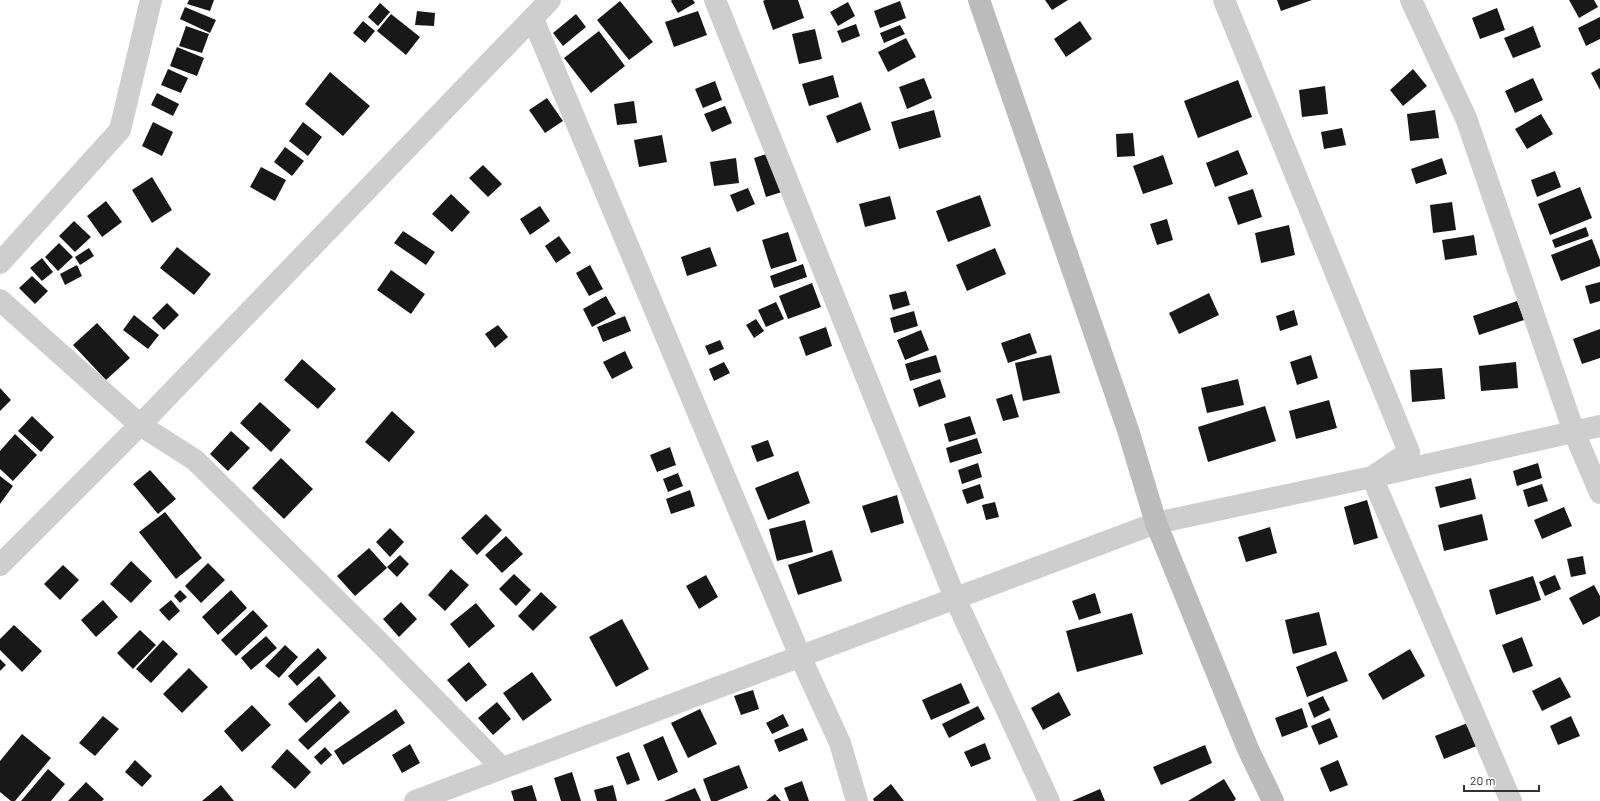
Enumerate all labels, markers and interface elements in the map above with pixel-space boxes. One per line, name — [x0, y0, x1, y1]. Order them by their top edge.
scale bar — [1464, 767, 1539, 793]
text: 20 m — [1470, 773, 1496, 787]

